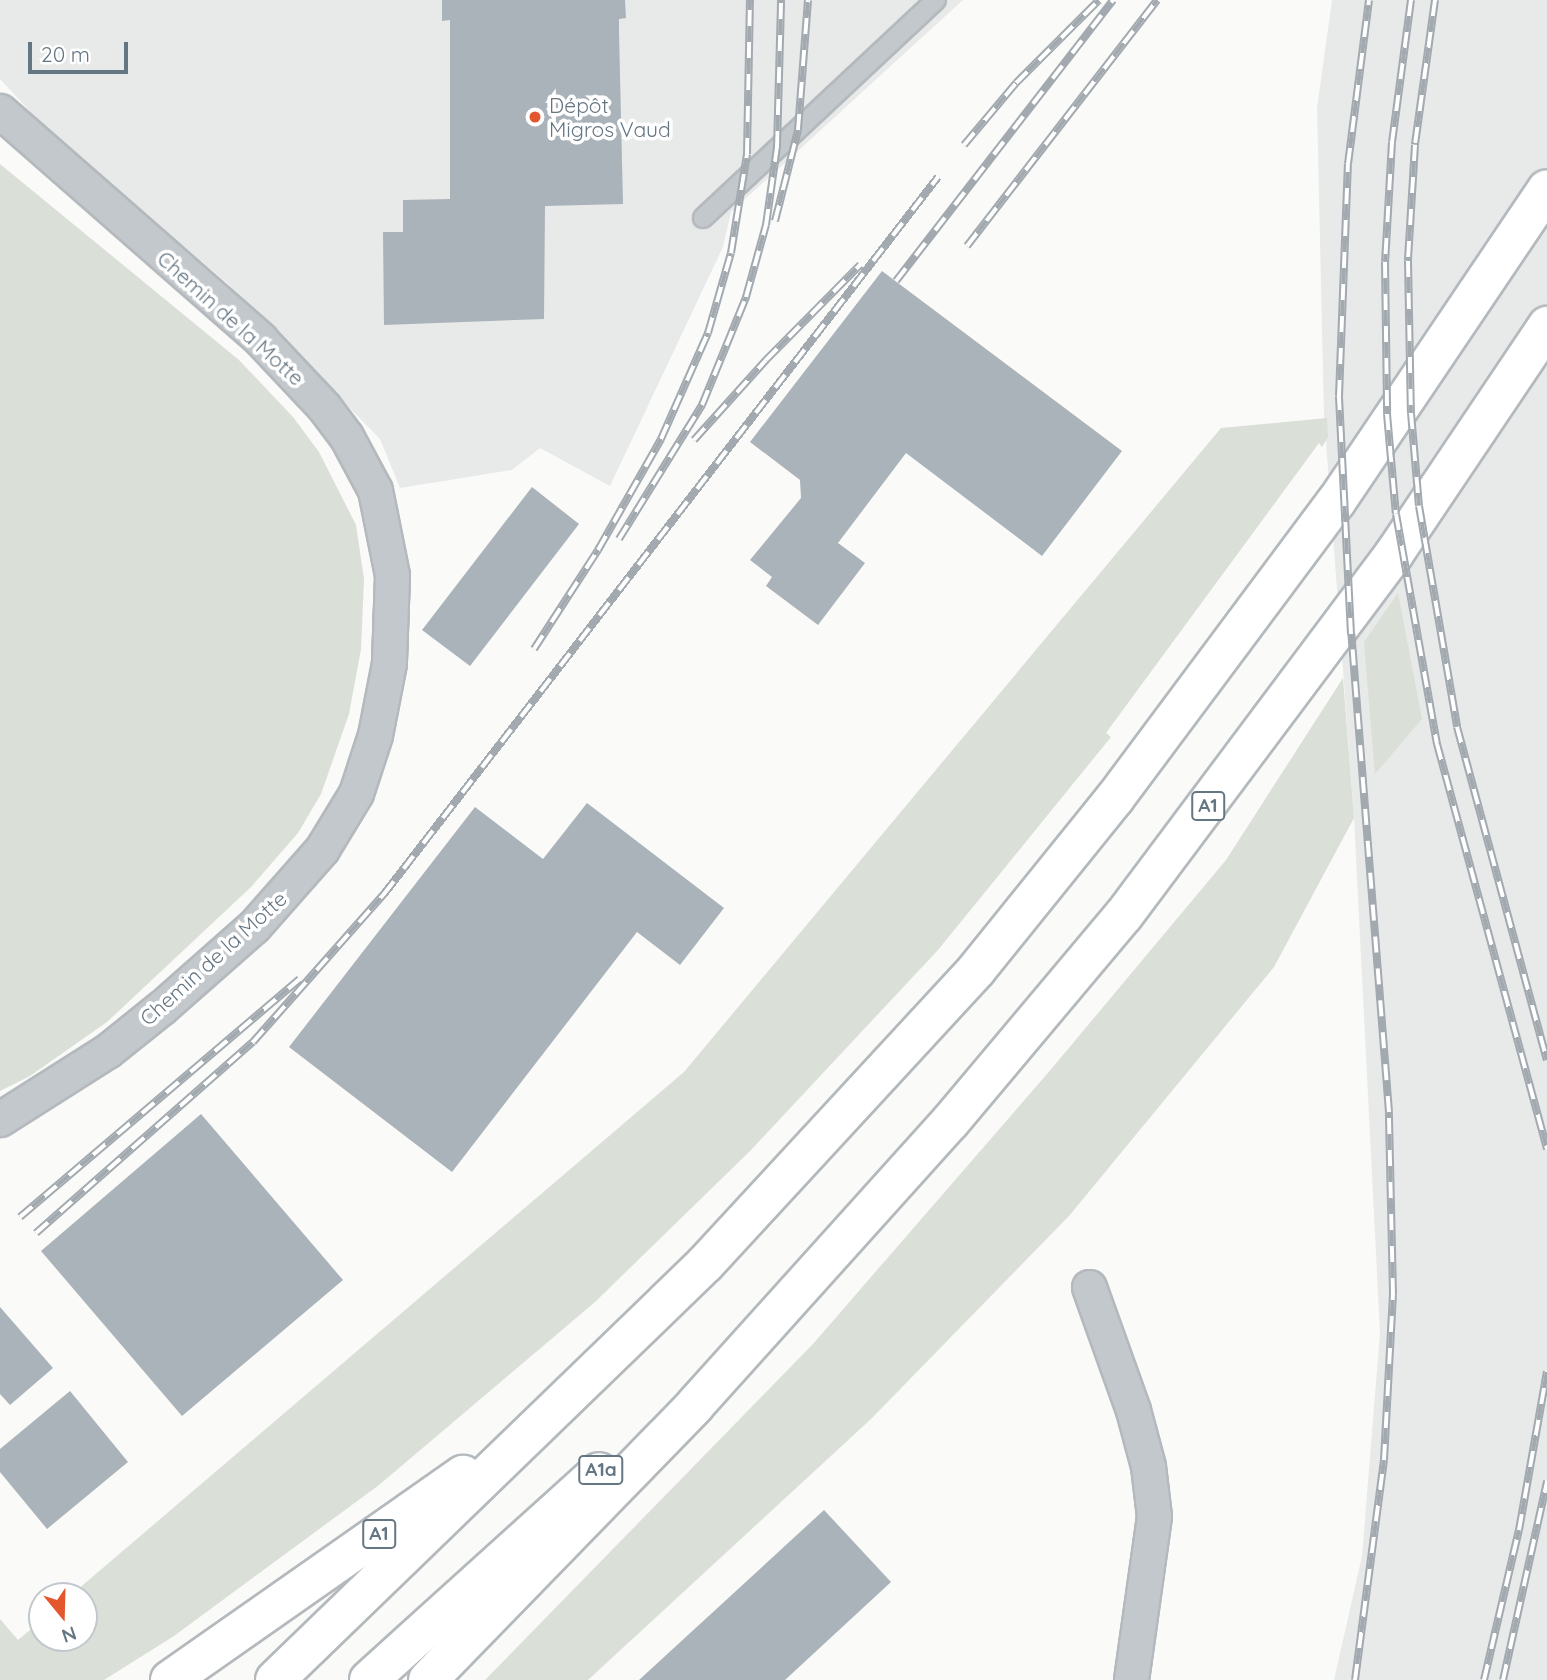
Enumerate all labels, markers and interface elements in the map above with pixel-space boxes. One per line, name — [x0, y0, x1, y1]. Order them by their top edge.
scale bar — [32, 28, 131, 72]
text: 20 m — [41, 41, 90, 67]
place label: Dépôt Migros Vaud — [549, 92, 671, 142]
marker: Dépôt Migros Vaud — [527, 109, 543, 125]
street label: Chemin de la Motte — [152, 246, 310, 390]
road number: A1 — [1190, 790, 1226, 821]
street label: Chemin de la Motte — [134, 886, 292, 1030]
road number: A1a — [578, 1454, 624, 1486]
road number: A1 — [362, 1518, 396, 1550]
north arrow — [28, 1582, 98, 1652]
text: N — [59, 1621, 80, 1649]

